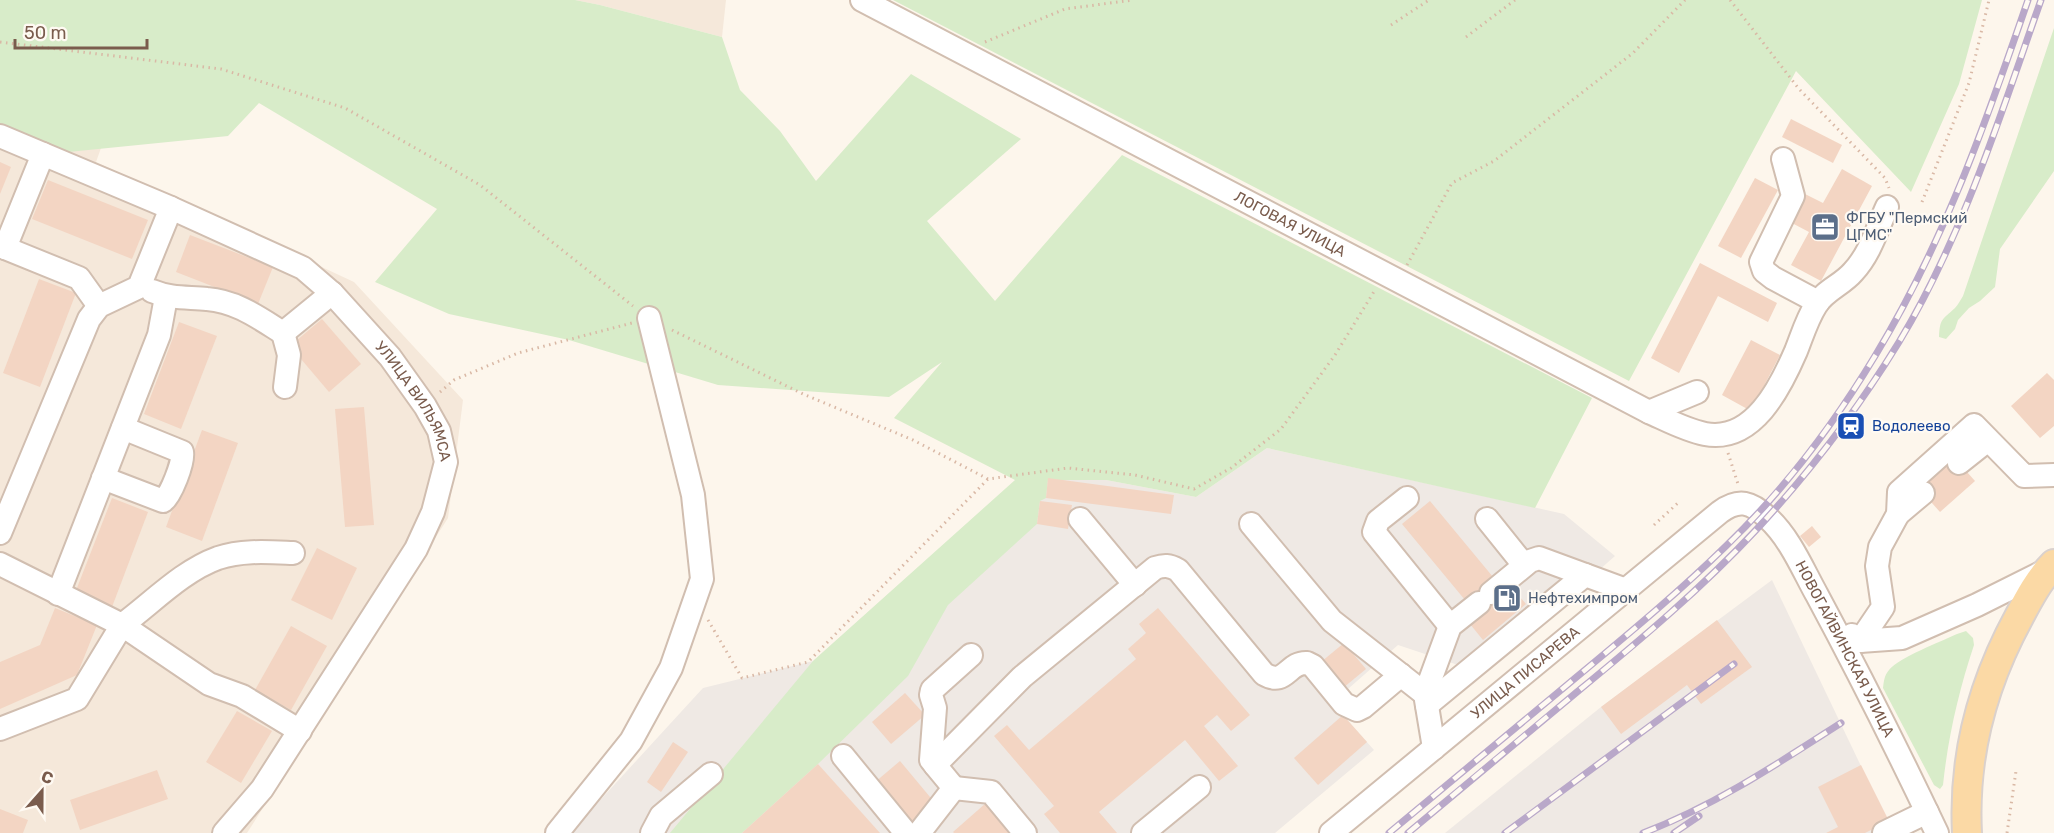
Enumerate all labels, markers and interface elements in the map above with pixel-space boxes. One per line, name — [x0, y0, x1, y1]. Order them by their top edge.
scale bar — [15, 12, 147, 50]
text: 50 m — [24, 22, 67, 44]
street label: ЛОГОВАЯ УЛИЦА — [1231, 187, 1349, 261]
place label: ФГБУ "Пермский ЦГМС" — [1846, 209, 1967, 244]
office icon: ФГБУ "Пермский ЦГМС" — [1809, 211, 1841, 243]
street label: УЛИЦА ВИЛЬЯМСА — [371, 338, 455, 463]
station icon: Водолеево — [1835, 410, 1867, 442]
place label: Водолеево — [1872, 417, 1951, 435]
street label: НОВОГАЙВИНСКАЯ УЛИЦА — [1791, 557, 1898, 740]
fuel station icon: Нефтехимпром — [1491, 582, 1523, 614]
place label: Нефтехимпром — [1528, 589, 1638, 607]
street label: УЛИЦА ПИСАРЕВА — [1467, 623, 1583, 723]
north arrow — [12, 761, 72, 821]
text: С — [39, 767, 56, 788]

